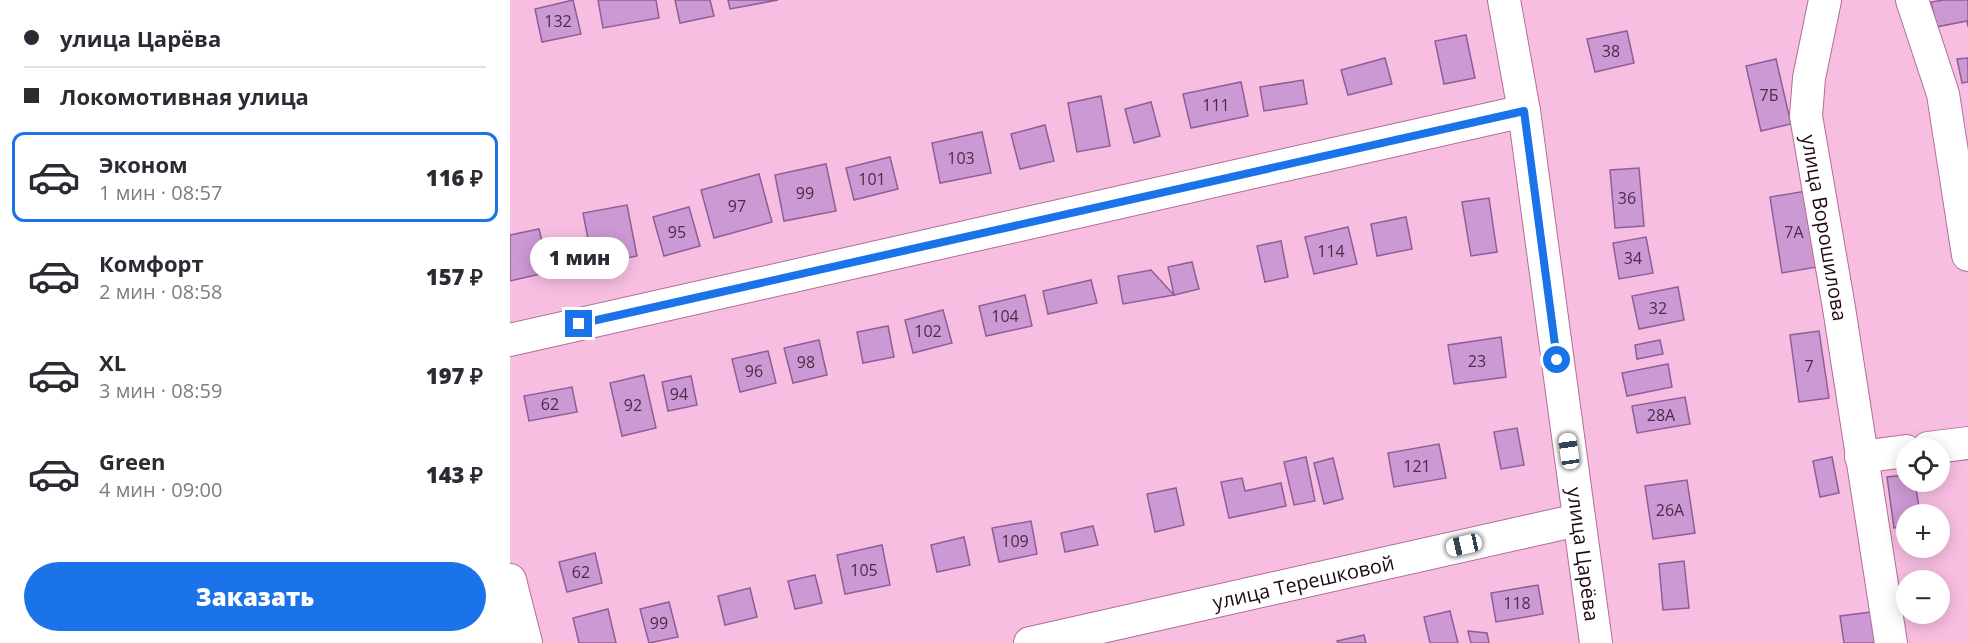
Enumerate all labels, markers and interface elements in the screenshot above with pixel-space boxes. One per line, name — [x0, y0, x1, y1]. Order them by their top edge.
house number: 132 — [544, 10, 572, 32]
text: улица Царёва — [60, 23, 221, 53]
house number: 38 — [1602, 40, 1620, 62]
text: Локомотивная улица — [60, 81, 309, 111]
house number: 7Б — [1760, 84, 1778, 106]
house number: 111 — [1202, 94, 1230, 116]
street label: улица Ворошилова — [1796, 132, 1854, 323]
house number: 103 — [947, 147, 975, 169]
text: Эконом — [99, 149, 188, 179]
icon: car — [27, 150, 81, 204]
text: 116 ₽ — [426, 162, 483, 192]
house number: 101 — [858, 168, 886, 190]
text: 1 мин · 08:57 — [99, 179, 222, 206]
house number: 99 — [796, 182, 814, 204]
house number: 36 — [1618, 187, 1636, 209]
house number: 97 — [728, 195, 746, 217]
house number: 95 — [668, 221, 686, 243]
house number: 7А — [1784, 221, 1805, 243]
callout: 1 мин — [530, 237, 628, 279]
house number: 114 — [1317, 240, 1345, 262]
text: 1 мин — [549, 244, 610, 271]
house number: 34 — [1624, 247, 1642, 269]
text: Комфорт — [99, 248, 204, 278]
icon: car — [27, 249, 81, 303]
text: 157 ₽ — [426, 261, 483, 291]
text: 2 мин · 08:58 — [99, 278, 222, 305]
house number: 32 — [1649, 297, 1667, 319]
house number: 104 — [991, 305, 1019, 327]
route end — [565, 310, 592, 337]
house number: 102 — [914, 320, 942, 342]
route start — [1543, 346, 1570, 373]
text: XL — [99, 347, 126, 377]
icon: car — [27, 348, 81, 402]
house number: 23 — [1468, 350, 1486, 372]
house number: 98 — [797, 351, 815, 373]
house number: 7 — [1804, 355, 1814, 377]
text: 197 ₽ — [426, 360, 483, 390]
house number: 96 — [745, 360, 763, 382]
text: 3 мин · 08:59 — [99, 377, 222, 404]
house number: 94 — [670, 383, 688, 405]
house number: 62 — [541, 393, 559, 415]
house number: 92 — [624, 394, 642, 416]
house number: 28А — [1647, 404, 1676, 426]
car — [1558, 432, 1580, 470]
map controls — [1896, 438, 1950, 624]
button: locate — [1896, 438, 1950, 492]
text: Green — [99, 446, 165, 476]
icon: car — [27, 447, 81, 501]
house number: 121 — [1403, 455, 1431, 477]
text: 143 ₽ — [426, 459, 483, 489]
text: 4 мин · 09:00 — [99, 476, 222, 503]
street label: улица Царёва — [1562, 485, 1606, 623]
house number: 26А — [1656, 499, 1685, 521]
button: + — [1896, 504, 1950, 558]
house number: 109 — [1001, 530, 1029, 552]
car — [1444, 532, 1484, 558]
street label: улица Терешковой — [1210, 548, 1397, 615]
house number: 105 — [850, 559, 878, 581]
house number: 62 — [572, 561, 590, 583]
button: Заказать — [24, 562, 486, 631]
button: − — [1896, 570, 1950, 624]
house number: 118 — [1503, 592, 1531, 614]
house number: 99 — [650, 612, 668, 634]

